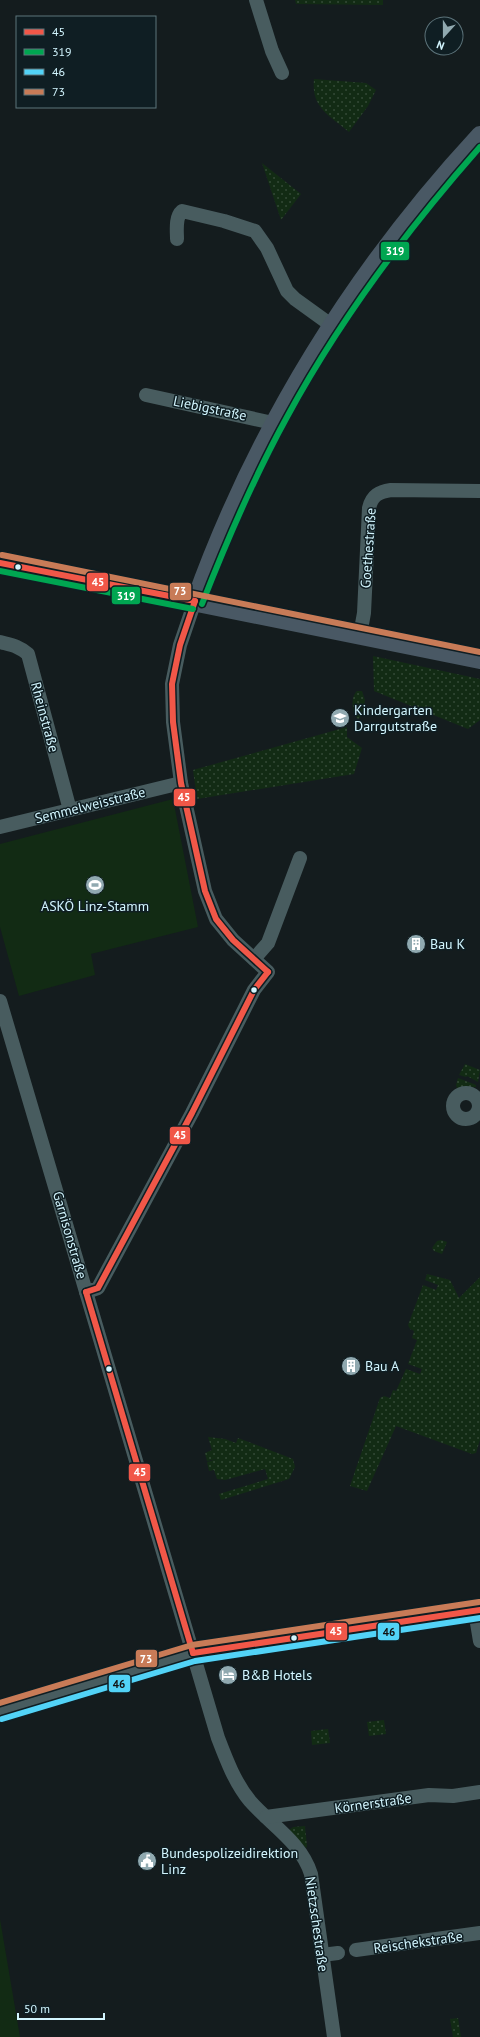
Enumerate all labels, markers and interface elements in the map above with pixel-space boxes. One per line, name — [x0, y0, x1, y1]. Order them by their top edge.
legend — [16, 16, 156, 108]
north arrow — [424, 16, 464, 56]
text: 45 — [52, 24, 65, 39]
text: N — [435, 38, 446, 53]
text: 319 — [52, 44, 72, 59]
text: 46 — [52, 64, 65, 79]
text: 73 — [52, 84, 65, 99]
line badge: 319 — [380, 241, 410, 261]
text: 319 — [386, 244, 404, 258]
street label: Liebigstraße — [172, 391, 248, 425]
street label: Goethestraße — [356, 507, 380, 589]
unlabelled marker — [13, 562, 23, 572]
line badge: 45 — [86, 572, 109, 592]
text: 45 — [92, 575, 104, 589]
line badge: 73 — [169, 582, 192, 601]
text: 73 — [174, 584, 186, 598]
line badge: 319 — [111, 586, 141, 605]
text: 319 — [117, 589, 135, 603]
street label: Rheinstraße — [27, 680, 63, 754]
place label: Kindergarten Darrgutstraße — [354, 701, 437, 735]
school or university icon: Kindergarten Darrgutstraße — [329, 707, 351, 729]
street label: Semmelweisstraße — [33, 783, 147, 827]
line badge: 45 — [173, 788, 196, 807]
text: 45 — [178, 790, 190, 804]
sports icon: ASKÖ Linz-Stamm — [84, 874, 106, 896]
place label: ASKÖ Linz-Stamm — [41, 897, 149, 915]
building icon: Bau K — [405, 933, 427, 955]
place label: Bau K — [430, 935, 465, 953]
unlabelled marker — [249, 985, 259, 995]
line badge: 45 — [169, 1126, 191, 1145]
text: 45 — [174, 1128, 186, 1142]
street label: Garnisonstraße — [49, 1189, 91, 1281]
building icon: Bau A — [340, 1355, 362, 1377]
place label: Bau A — [365, 1357, 400, 1375]
unlabelled marker — [104, 1364, 114, 1374]
line badge: 45 — [128, 1463, 151, 1482]
text: 45 — [134, 1465, 146, 1479]
line badge: 45 — [325, 1622, 348, 1641]
line badge: 46 — [377, 1622, 400, 1641]
text: 45 — [330, 1624, 342, 1638]
text: 46 — [383, 1625, 395, 1639]
unlabelled marker — [289, 1633, 299, 1643]
line badge: 73 — [135, 1649, 158, 1668]
text: 73 — [140, 1652, 152, 1666]
hotel icon: B&B Hotels — [217, 1664, 239, 1686]
place label: B&B Hotels — [242, 1666, 312, 1684]
line badge: 46 — [108, 1674, 131, 1693]
text: 46 — [113, 1677, 125, 1691]
street label: Körnerstraße — [333, 1789, 413, 1817]
place label: Bundespolizeidirektion Linz — [161, 1844, 298, 1878]
public building icon: Bundespolizeidirektion Linz — [136, 1850, 158, 1872]
street label: Nietzschestraße — [301, 1875, 333, 1973]
street label: Reischekstraße — [372, 1927, 464, 1957]
scale bar — [18, 1995, 104, 2021]
text: 50 m — [24, 2001, 50, 2016]

